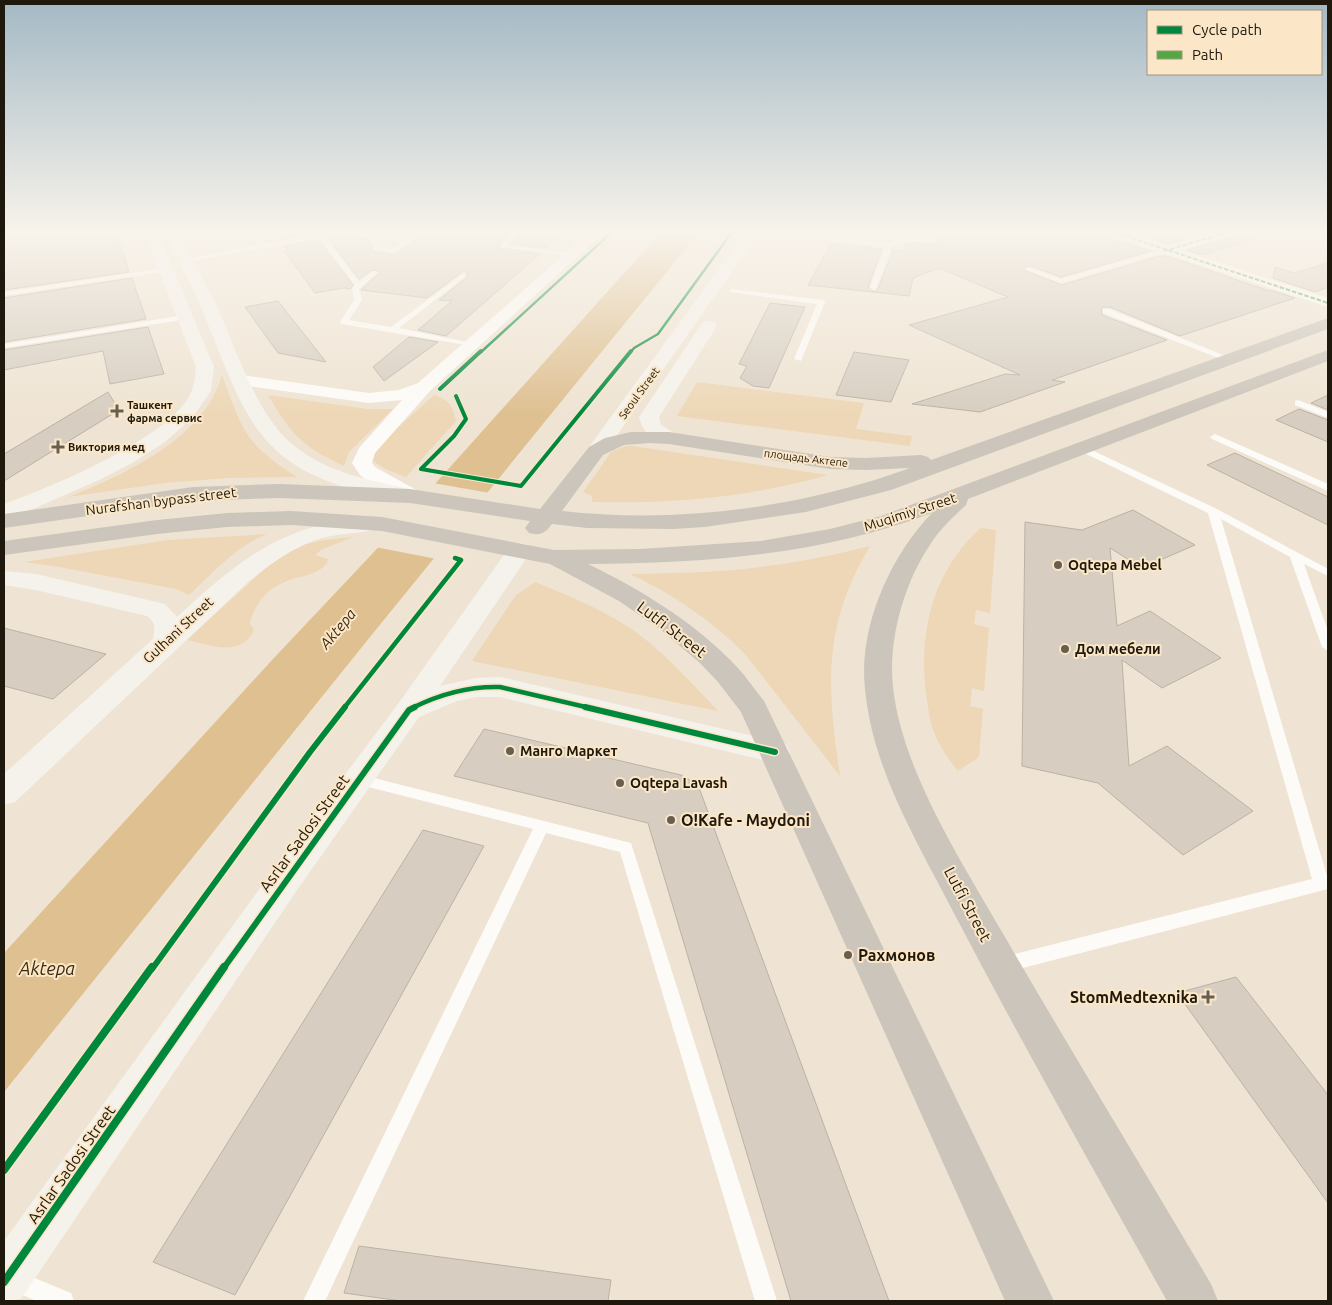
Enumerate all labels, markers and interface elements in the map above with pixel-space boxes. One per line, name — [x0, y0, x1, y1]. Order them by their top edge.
legend — [1147, 10, 1322, 75]
text: Cycle path — [1192, 21, 1262, 38]
text: Path — [1192, 46, 1223, 63]
street label: Seoul Street — [616, 364, 662, 421]
place label: Ташкент фарма сервис — [127, 399, 203, 424]
marker: Ташкент фарма сервис — [111, 405, 123, 417]
marker: Виктория мед — [52, 441, 64, 453]
place label: Виктория мед — [68, 441, 145, 453]
street label: площадь Актепе — [763, 447, 849, 469]
street label: Nurafshan bypass street — [85, 484, 238, 518]
street label: Muqimiy Street — [862, 489, 959, 534]
place label: Oqtepa Mebel — [1068, 557, 1162, 573]
marker: Oqtepa Mebel — [1052, 559, 1064, 571]
street label: Gulhani Street — [140, 593, 217, 666]
street label: Lutfi Street — [634, 597, 711, 661]
water label: Aktepa — [315, 605, 359, 653]
place label: Дом мебели — [1075, 641, 1161, 657]
marker: Дом мебели — [1059, 643, 1071, 655]
place label: Манго Маркет — [520, 743, 618, 759]
marker: Манго Маркет — [504, 745, 516, 757]
street label: Asrlar Sadosi Street — [255, 770, 353, 895]
place label: Oqtepa Lavash — [630, 775, 728, 791]
marker: Oqtepa Lavash — [614, 777, 626, 789]
place label: O!Kafe - Maydoni — [681, 811, 810, 829]
marker: O!Kafe - Maydoni — [665, 814, 677, 826]
street label: Lutfi Street — [941, 864, 996, 945]
place label: Рахмонов — [858, 946, 935, 964]
marker: Рахмонов — [842, 949, 854, 961]
water label: Aktepa — [18, 958, 75, 978]
place label: StomMedtexnika — [1070, 988, 1198, 1006]
marker: StomMedtexnika — [1202, 991, 1214, 1003]
street label: Asrlar Sadosi Street — [23, 1101, 119, 1227]

